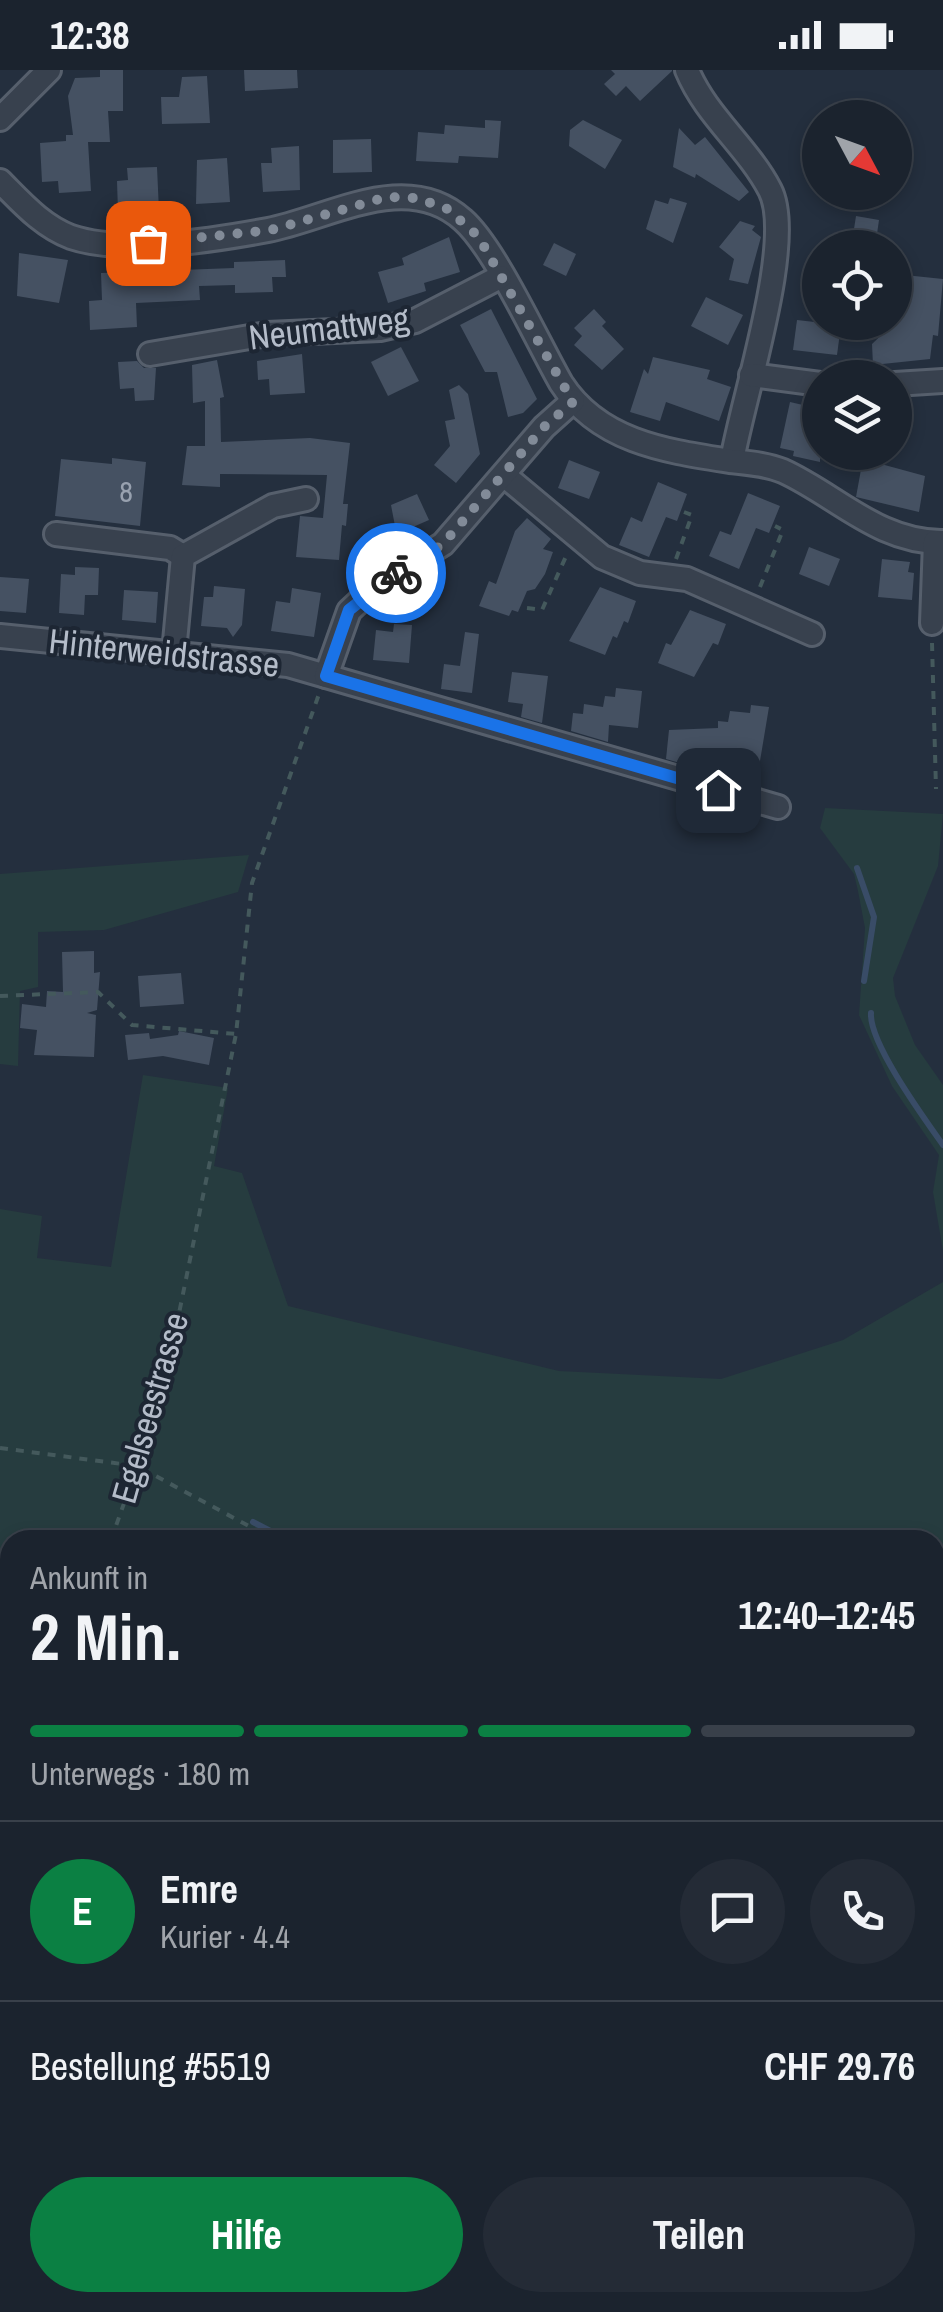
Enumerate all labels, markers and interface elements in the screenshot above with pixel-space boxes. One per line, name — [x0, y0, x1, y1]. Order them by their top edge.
text: 12:38 — [50, 10, 130, 61]
north arrow — [802, 100, 912, 210]
map controls — [802, 100, 912, 470]
pin — [106, 201, 191, 286]
icon: bag — [121, 216, 176, 271]
button: locate — [802, 230, 912, 340]
street label: Neumattweg — [246, 294, 412, 361]
button: layers — [802, 360, 912, 470]
house number: 8 — [119, 471, 133, 511]
courier — [346, 523, 446, 623]
icon: bike — [369, 546, 424, 601]
street label: Hinterweidstrasse — [47, 617, 282, 688]
pin — [676, 748, 761, 833]
icon: home — [691, 763, 746, 818]
street label: Egelseestrasse — [100, 1307, 199, 1509]
text: Ankunft in — [30, 1556, 148, 1599]
text: 12:40–12:45 — [738, 1590, 915, 1641]
text: 2 Min. — [30, 1593, 181, 1680]
text: Unterwegs · 180 m — [30, 1752, 250, 1795]
button: chat — [680, 1859, 785, 1964]
button: phone — [810, 1859, 915, 1964]
text: Emre — [160, 1864, 238, 1915]
text: E — [72, 1886, 93, 1937]
text: Kurier · 4.4 — [160, 1915, 290, 1958]
text: Bestellung #5519 — [30, 2041, 271, 2092]
text: CHF 29.76 — [764, 2041, 915, 2092]
button: Hilfe — [30, 2177, 463, 2292]
button: Teilen — [483, 2177, 915, 2292]

